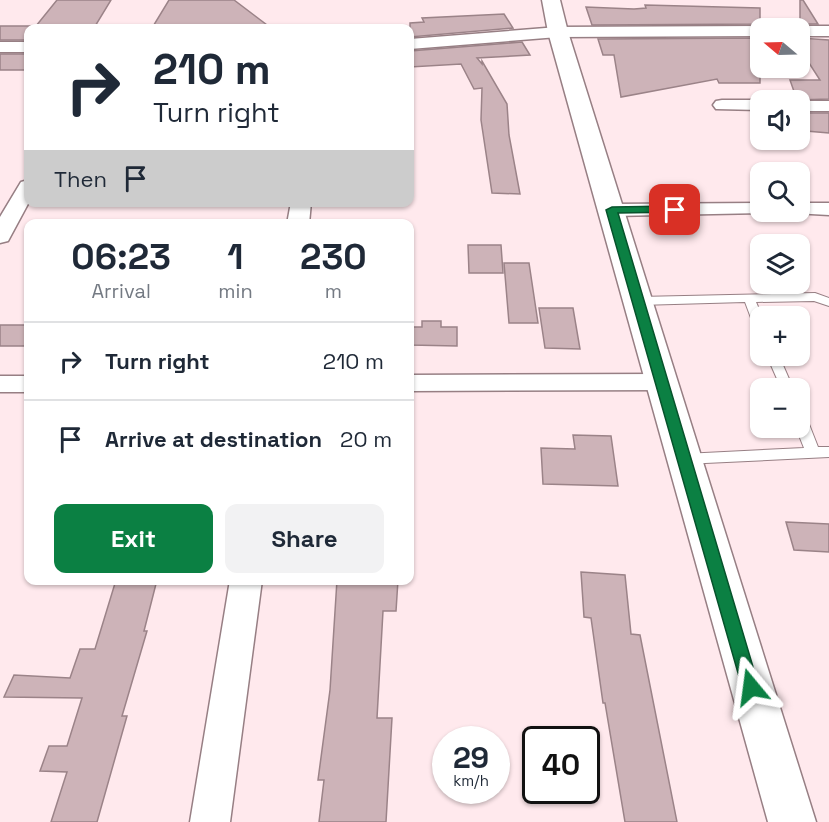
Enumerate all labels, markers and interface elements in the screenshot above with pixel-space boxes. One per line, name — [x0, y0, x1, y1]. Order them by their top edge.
north arrow — [750, 18, 810, 78]
map controls — [750, 18, 810, 438]
text: 210 m — [153, 43, 271, 96]
icon: right — [54, 48, 132, 126]
button: sound — [750, 90, 810, 150]
text: Turn right — [153, 95, 280, 130]
icon: arrive — [119, 162, 152, 195]
button: search — [750, 162, 810, 222]
text: Then — [54, 165, 107, 193]
pin — [649, 184, 700, 235]
icon: arrive — [658, 193, 691, 226]
text: 06:23 — [71, 234, 171, 280]
text: 1 — [227, 234, 244, 280]
text: 230 — [300, 234, 367, 280]
button: layers — [750, 234, 810, 294]
text: Arrival — [91, 278, 151, 304]
text: min — [218, 278, 253, 304]
text: m — [325, 278, 342, 304]
button: + — [750, 306, 810, 366]
icon: right — [54, 345, 87, 378]
text: Turn right — [105, 347, 210, 375]
text: 210 m — [323, 347, 384, 375]
button: − — [750, 378, 810, 438]
icon: arrive — [54, 423, 87, 456]
text: Arrive at destination — [105, 425, 322, 453]
text: 20 m — [340, 425, 392, 453]
button: Exit — [54, 504, 213, 573]
button: Share — [225, 504, 384, 573]
position arrow — [719, 655, 783, 719]
speed limit sign: 40 — [522, 726, 600, 804]
text: 29 — [453, 738, 489, 777]
text: km/h — [453, 771, 489, 790]

